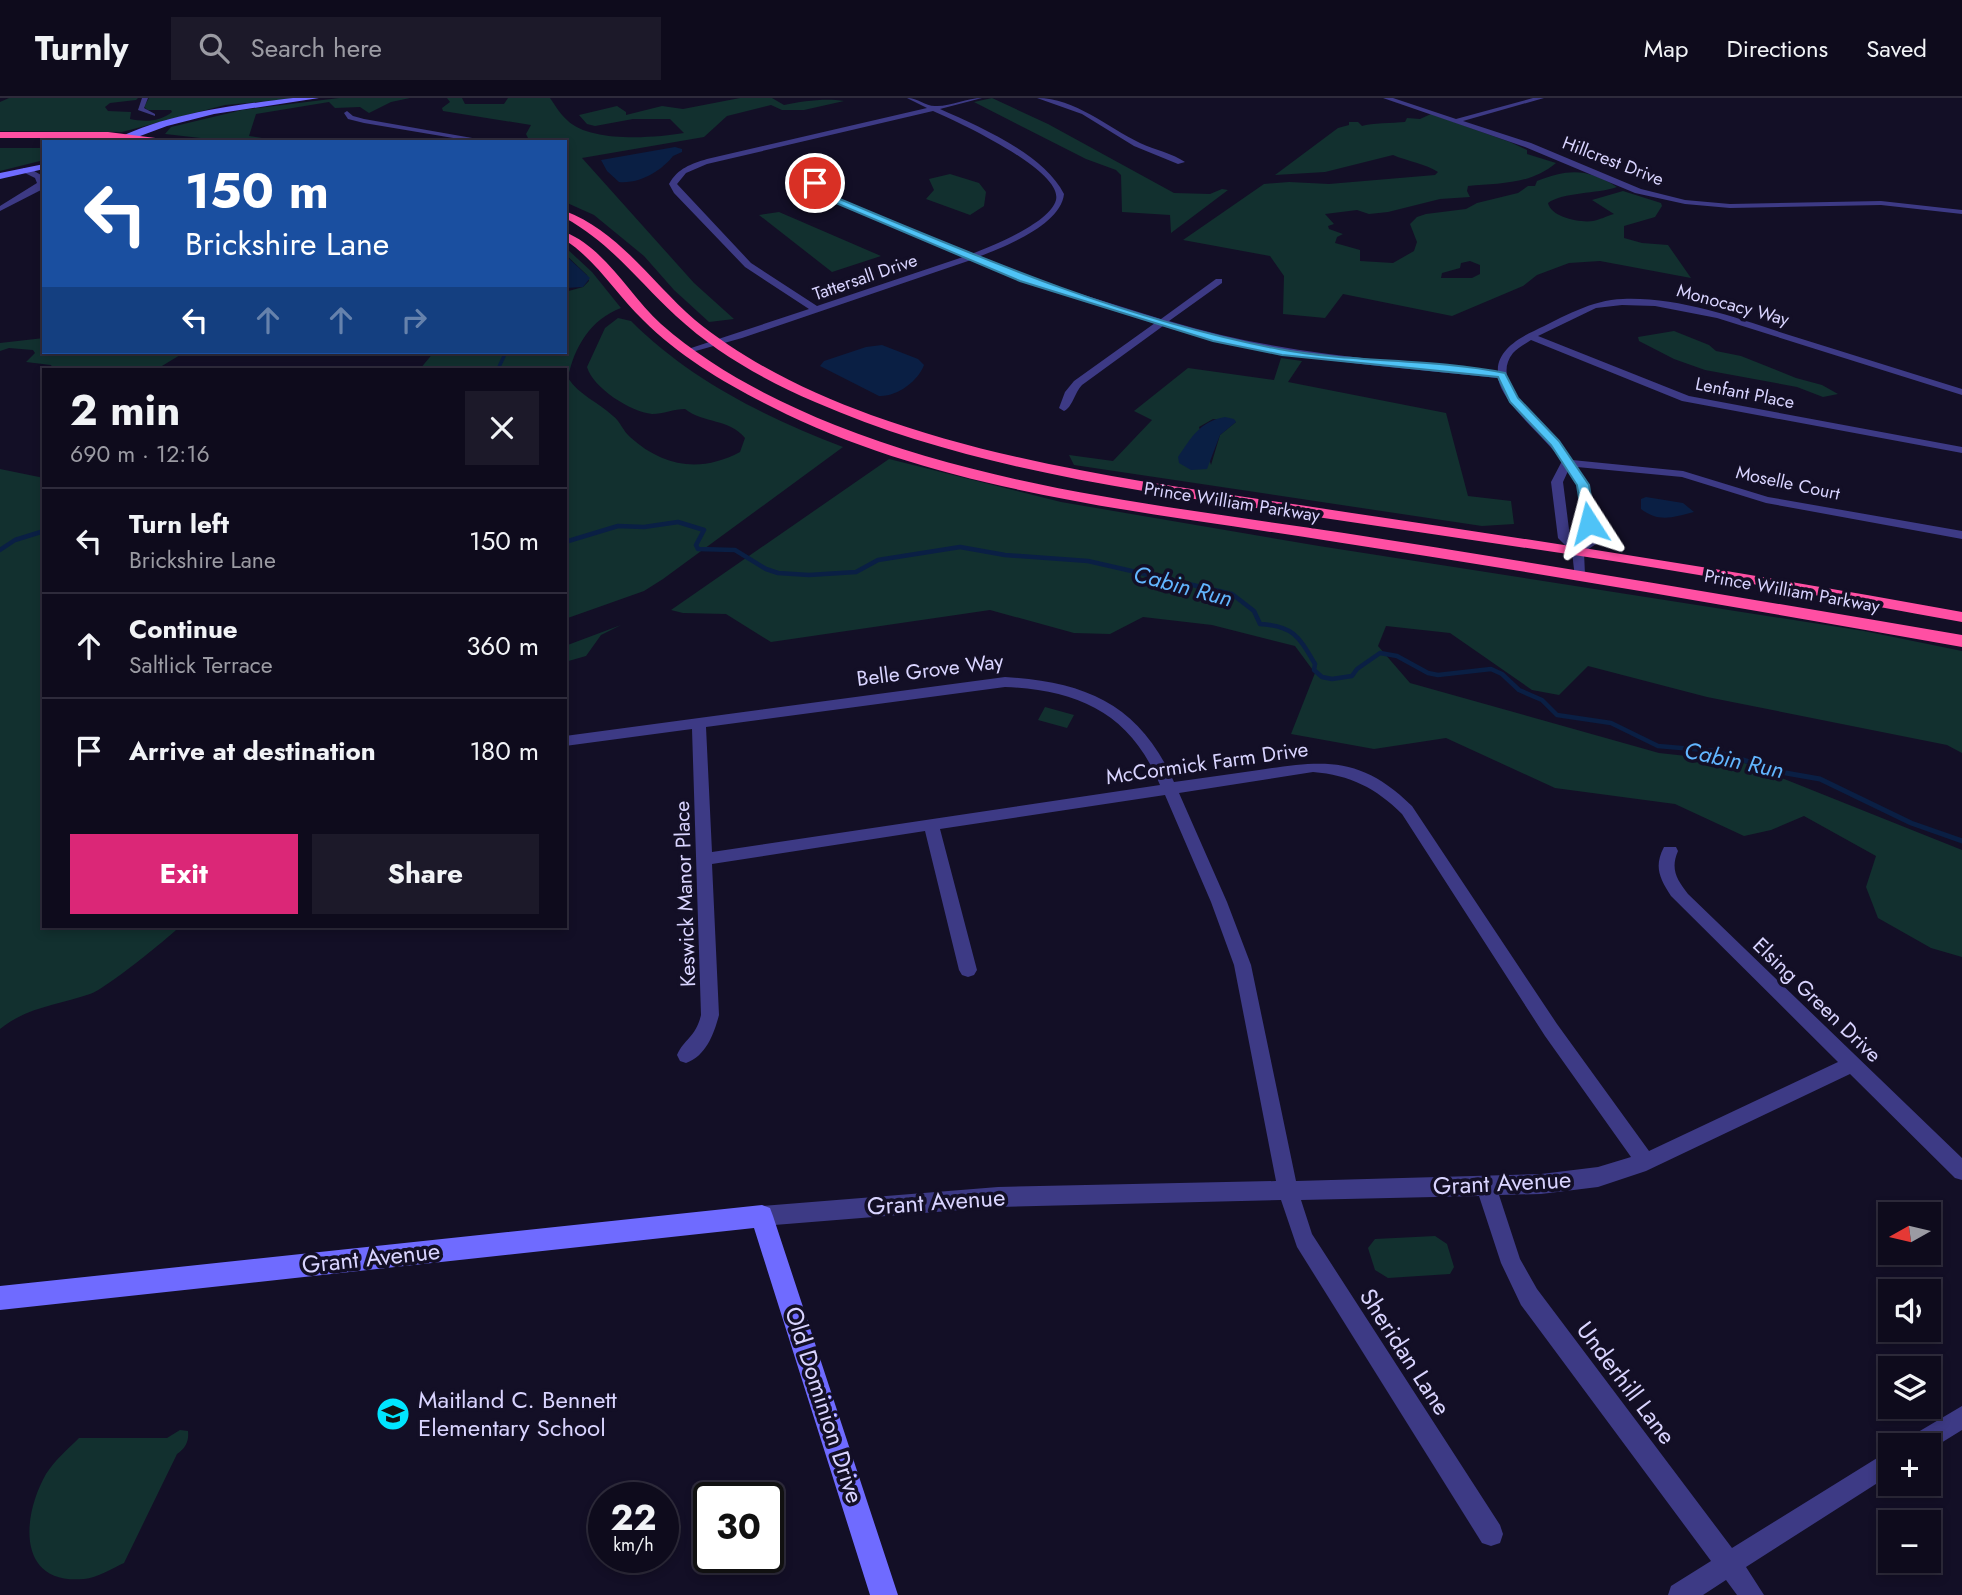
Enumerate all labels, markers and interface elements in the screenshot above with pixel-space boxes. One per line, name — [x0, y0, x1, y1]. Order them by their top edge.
search box — [171, 17, 661, 80]
text: Turnly — [35, 25, 129, 72]
icon: search — [195, 29, 233, 67]
text: Search here — [251, 29, 382, 67]
text: Map — [1644, 31, 1689, 66]
text: Directions — [1727, 31, 1828, 66]
text: Saved — [1866, 31, 1927, 66]
street label: Hillcrest Drive — [1559, 130, 1667, 192]
pin — [785, 153, 845, 213]
text: 150 m — [185, 156, 329, 226]
icon: arrive — [796, 164, 834, 202]
icon: left — [70, 168, 161, 259]
text: Brickshire Lane — [185, 221, 389, 267]
street label: Tattersall Drive — [809, 247, 921, 307]
street label: Monocacy Way — [1674, 278, 1792, 333]
icon: left — [176, 301, 214, 339]
icon: ahead — [249, 301, 287, 339]
icon: ahead — [322, 301, 360, 339]
icon: right — [395, 301, 433, 339]
street label: Lenfant Place — [1693, 371, 1797, 415]
text: 2 min — [70, 380, 180, 441]
button: close — [465, 391, 539, 465]
text: 690 m · 12:16 — [70, 437, 210, 471]
street label: Moselle Court — [1733, 459, 1843, 507]
street label: Prince William Parkway — [1142, 475, 1322, 529]
position arrow — [1552, 486, 1626, 560]
text: Turn left — [129, 505, 229, 543]
icon: left — [70, 522, 108, 560]
text: 150 m — [469, 522, 539, 560]
text: Brickshire Lane — [129, 543, 276, 577]
water label: Cabin Run — [1130, 557, 1236, 615]
street label: Prince William Parkway — [1702, 563, 1882, 619]
text: Continue — [129, 610, 238, 648]
icon: ahead — [70, 627, 108, 665]
text: 360 m — [466, 627, 539, 665]
street label: Belle Grove Way — [855, 646, 1006, 694]
text: Saltlick Terrace — [129, 648, 273, 682]
icon: arrive — [70, 732, 108, 770]
text: Arrive at destination — [129, 732, 376, 770]
text: 180 m — [469, 732, 539, 770]
water label: Cabin Run — [1681, 733, 1787, 787]
street label: McCormick Farm Drive — [1104, 734, 1310, 792]
street label: Keswick Manor Place — [667, 800, 703, 988]
button: Exit — [70, 834, 298, 914]
button: Share — [312, 834, 539, 914]
street label: Elsing Green Drive — [1746, 931, 1888, 1069]
street label: Grant Avenue — [1432, 1161, 1572, 1204]
street label: Grant Avenue — [866, 1179, 1006, 1224]
north arrow — [1878, 1202, 1941, 1265]
map controls — [1878, 1202, 1941, 1573]
street label: Grant Avenue — [300, 1233, 442, 1282]
button: sound — [1878, 1279, 1941, 1342]
street label: Sheridan Lane — [1351, 1281, 1460, 1422]
street label: Old Dominion Drive — [776, 1302, 873, 1508]
street label: Underhill Lane — [1568, 1314, 1684, 1452]
button: layers — [1878, 1356, 1941, 1419]
place label: Maitland C. Bennett Elementary School — [418, 1382, 617, 1445]
school or university icon: Maitland C. Bennett Elementary School — [374, 1395, 412, 1433]
button: + — [1878, 1433, 1941, 1496]
speed limit sign: 30 — [693, 1482, 784, 1573]
text: 22 — [611, 1493, 656, 1543]
button: − — [1878, 1510, 1941, 1573]
text: km/h — [613, 1532, 654, 1558]

